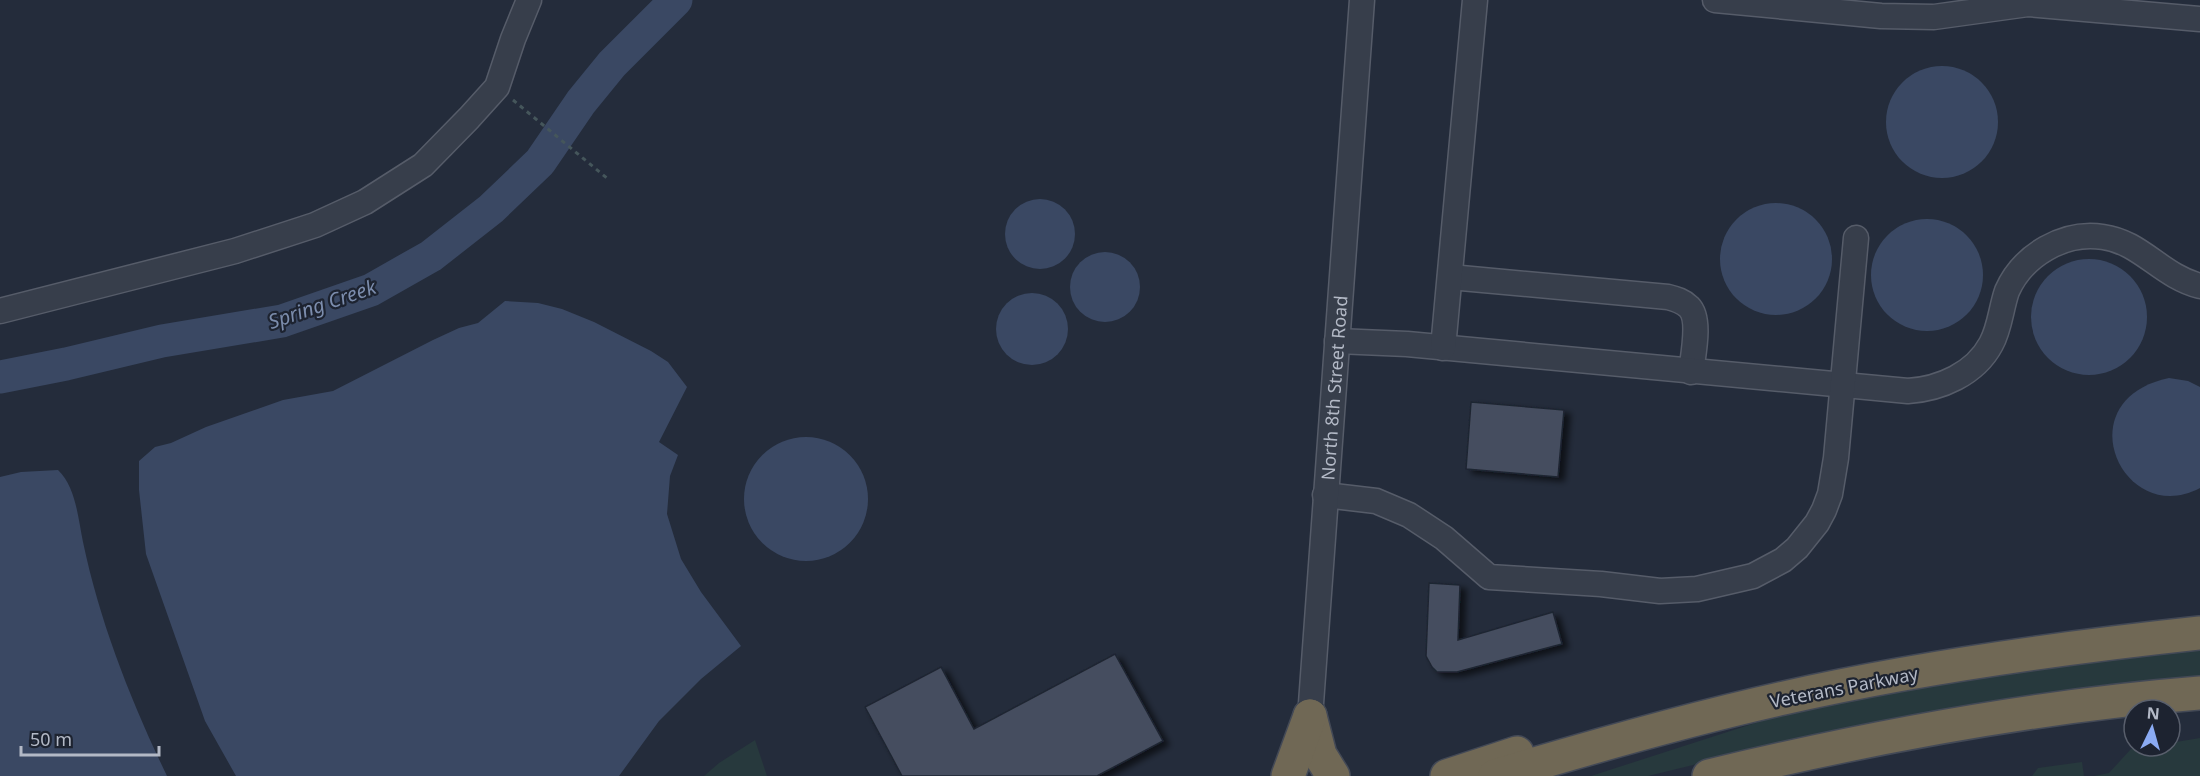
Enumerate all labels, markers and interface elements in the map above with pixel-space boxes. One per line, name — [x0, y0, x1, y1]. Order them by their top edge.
water label: Spring Creek — [265, 273, 381, 335]
street label: North 8th Street Road — [1315, 295, 1353, 481]
street label: Veterans Parkway — [1768, 661, 1921, 713]
north arrow — [2122, 698, 2182, 758]
text: N — [2146, 702, 2161, 725]
scale bar — [21, 719, 159, 757]
text: 50 m — [30, 727, 72, 751]

